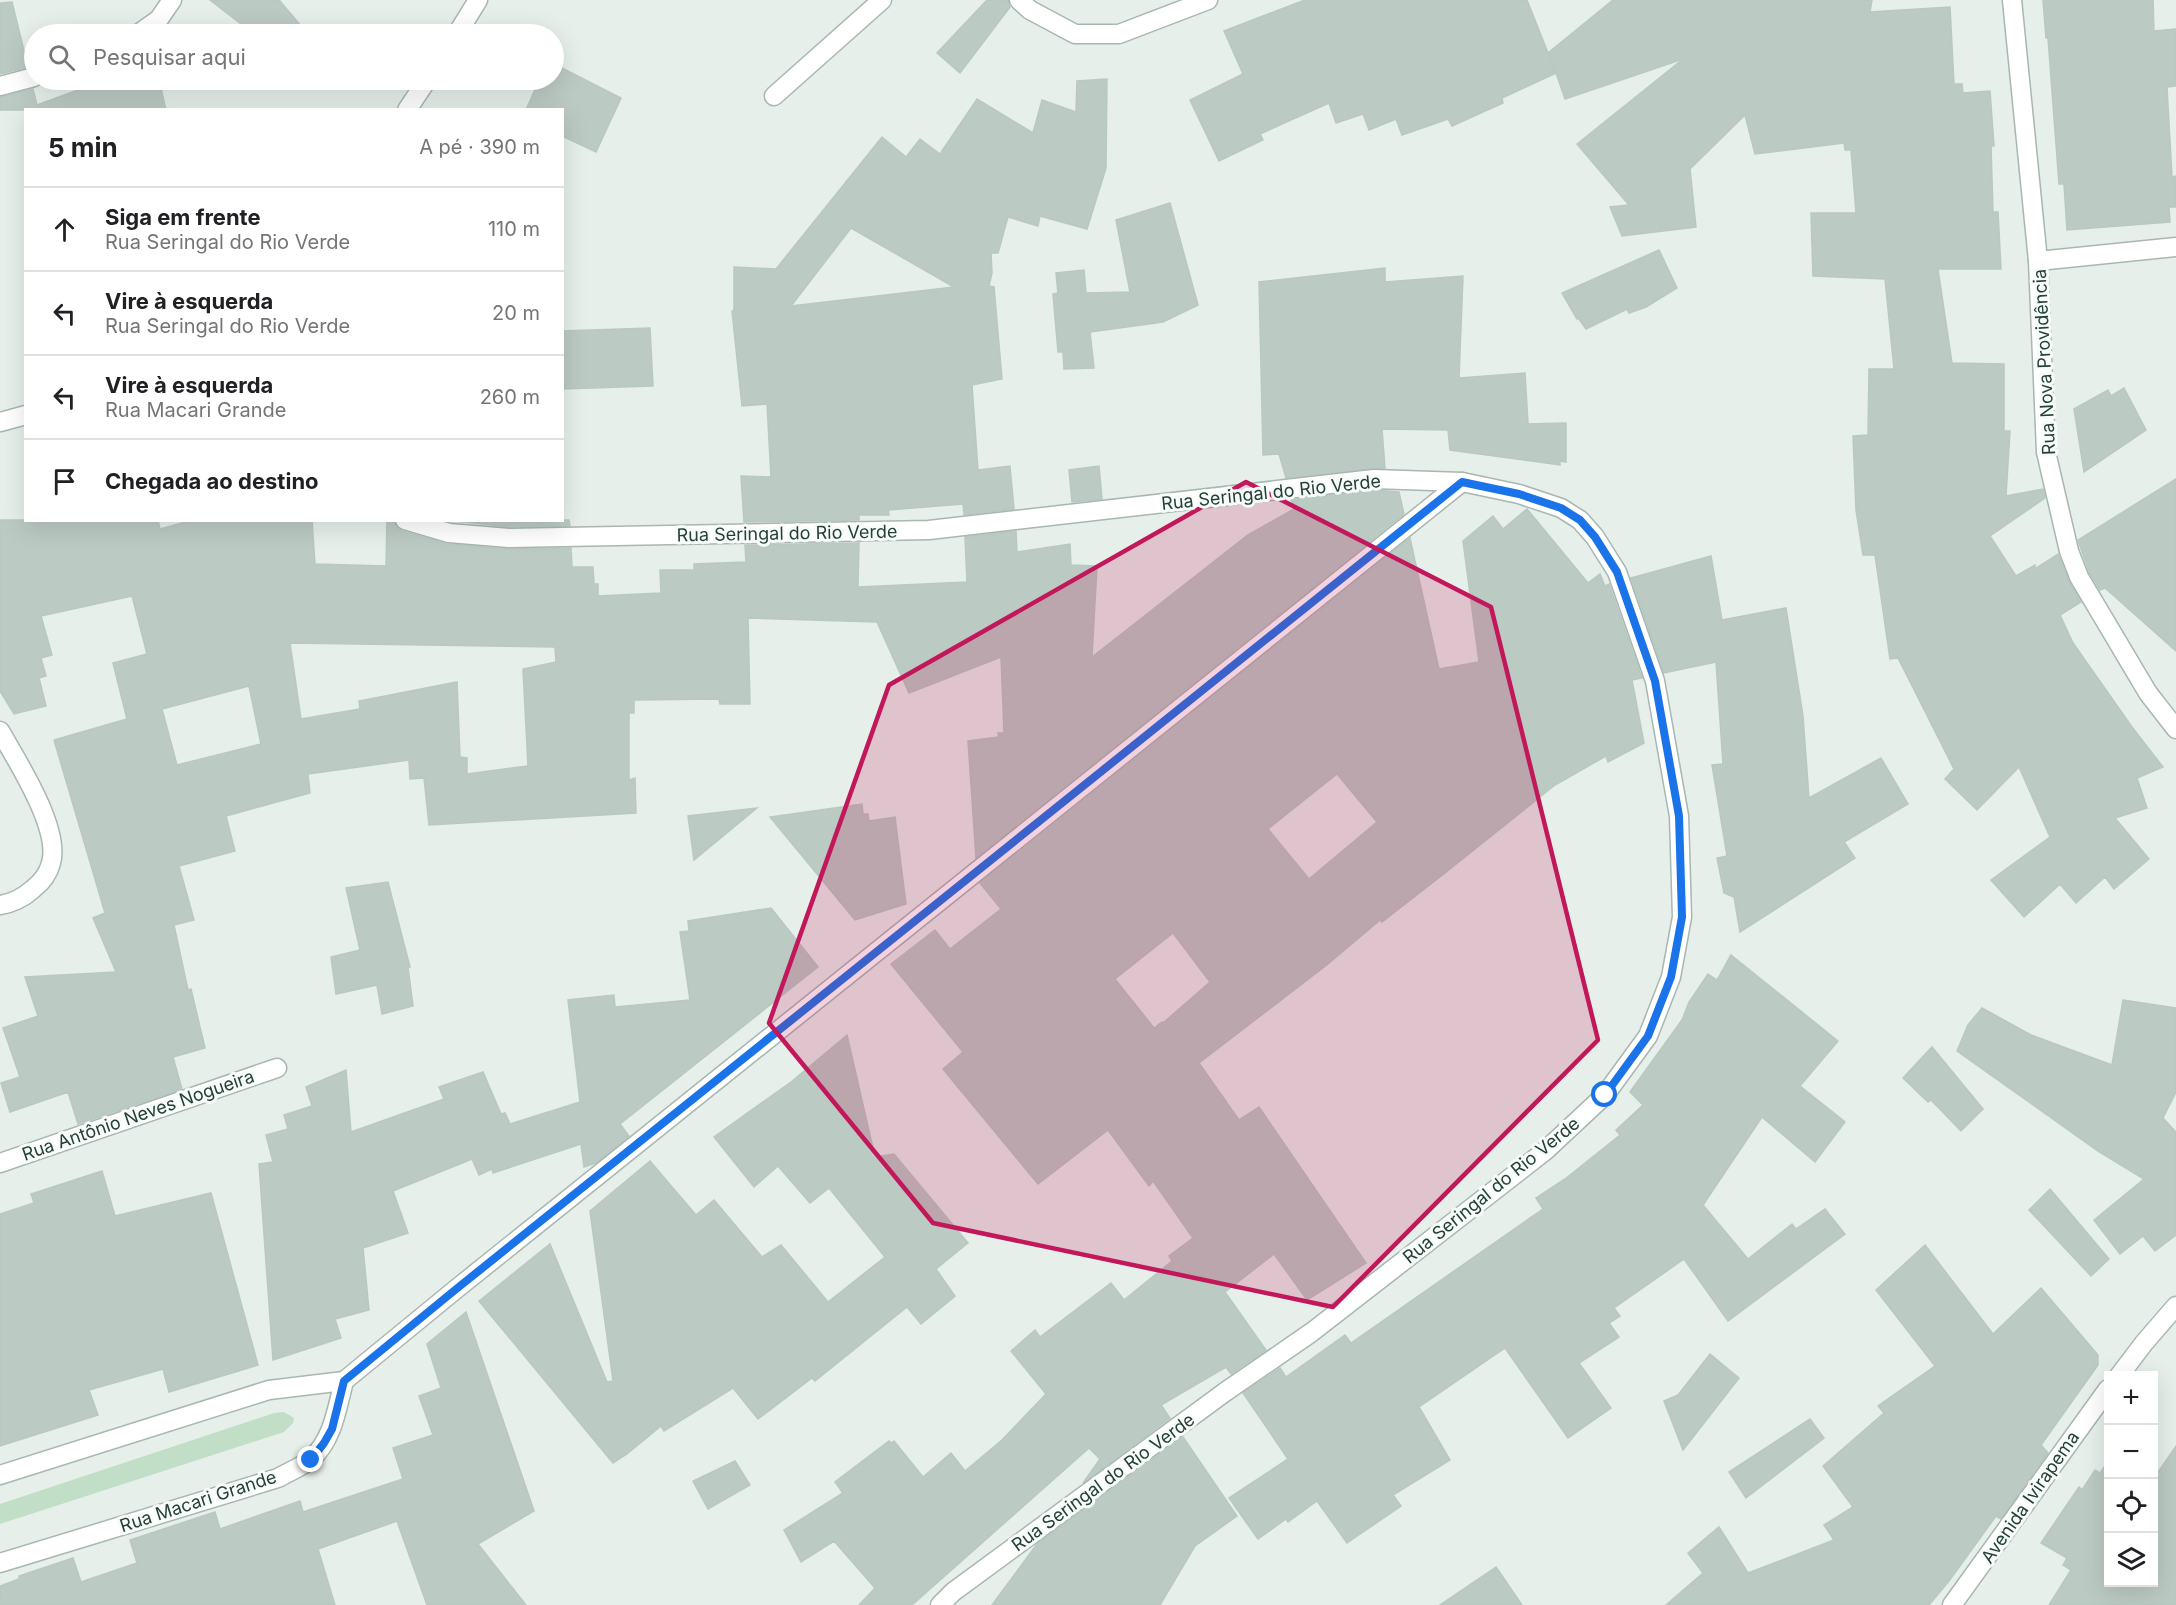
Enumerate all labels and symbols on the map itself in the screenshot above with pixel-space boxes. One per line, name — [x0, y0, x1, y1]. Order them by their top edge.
street label: Rua Nova Providência — [2029, 268, 2059, 456]
street label: Rua Seringal do Rio Verde — [1160, 470, 1382, 514]
street label: Rua Seringal do Rio Verde — [676, 521, 898, 545]
street label: Rua Antônio Neves Nogueira — [19, 1065, 257, 1165]
route start — [1591, 1081, 1617, 1107]
street label: Rua Seringal do Rio Verde — [1399, 1112, 1583, 1268]
street label: Rua Seringal do Rio Verde — [1008, 1409, 1198, 1555]
street label: Avenida Ivirapema — [1977, 1427, 2083, 1567]
route end — [297, 1446, 323, 1472]
street label: Rua Macari Grande — [117, 1466, 279, 1536]

